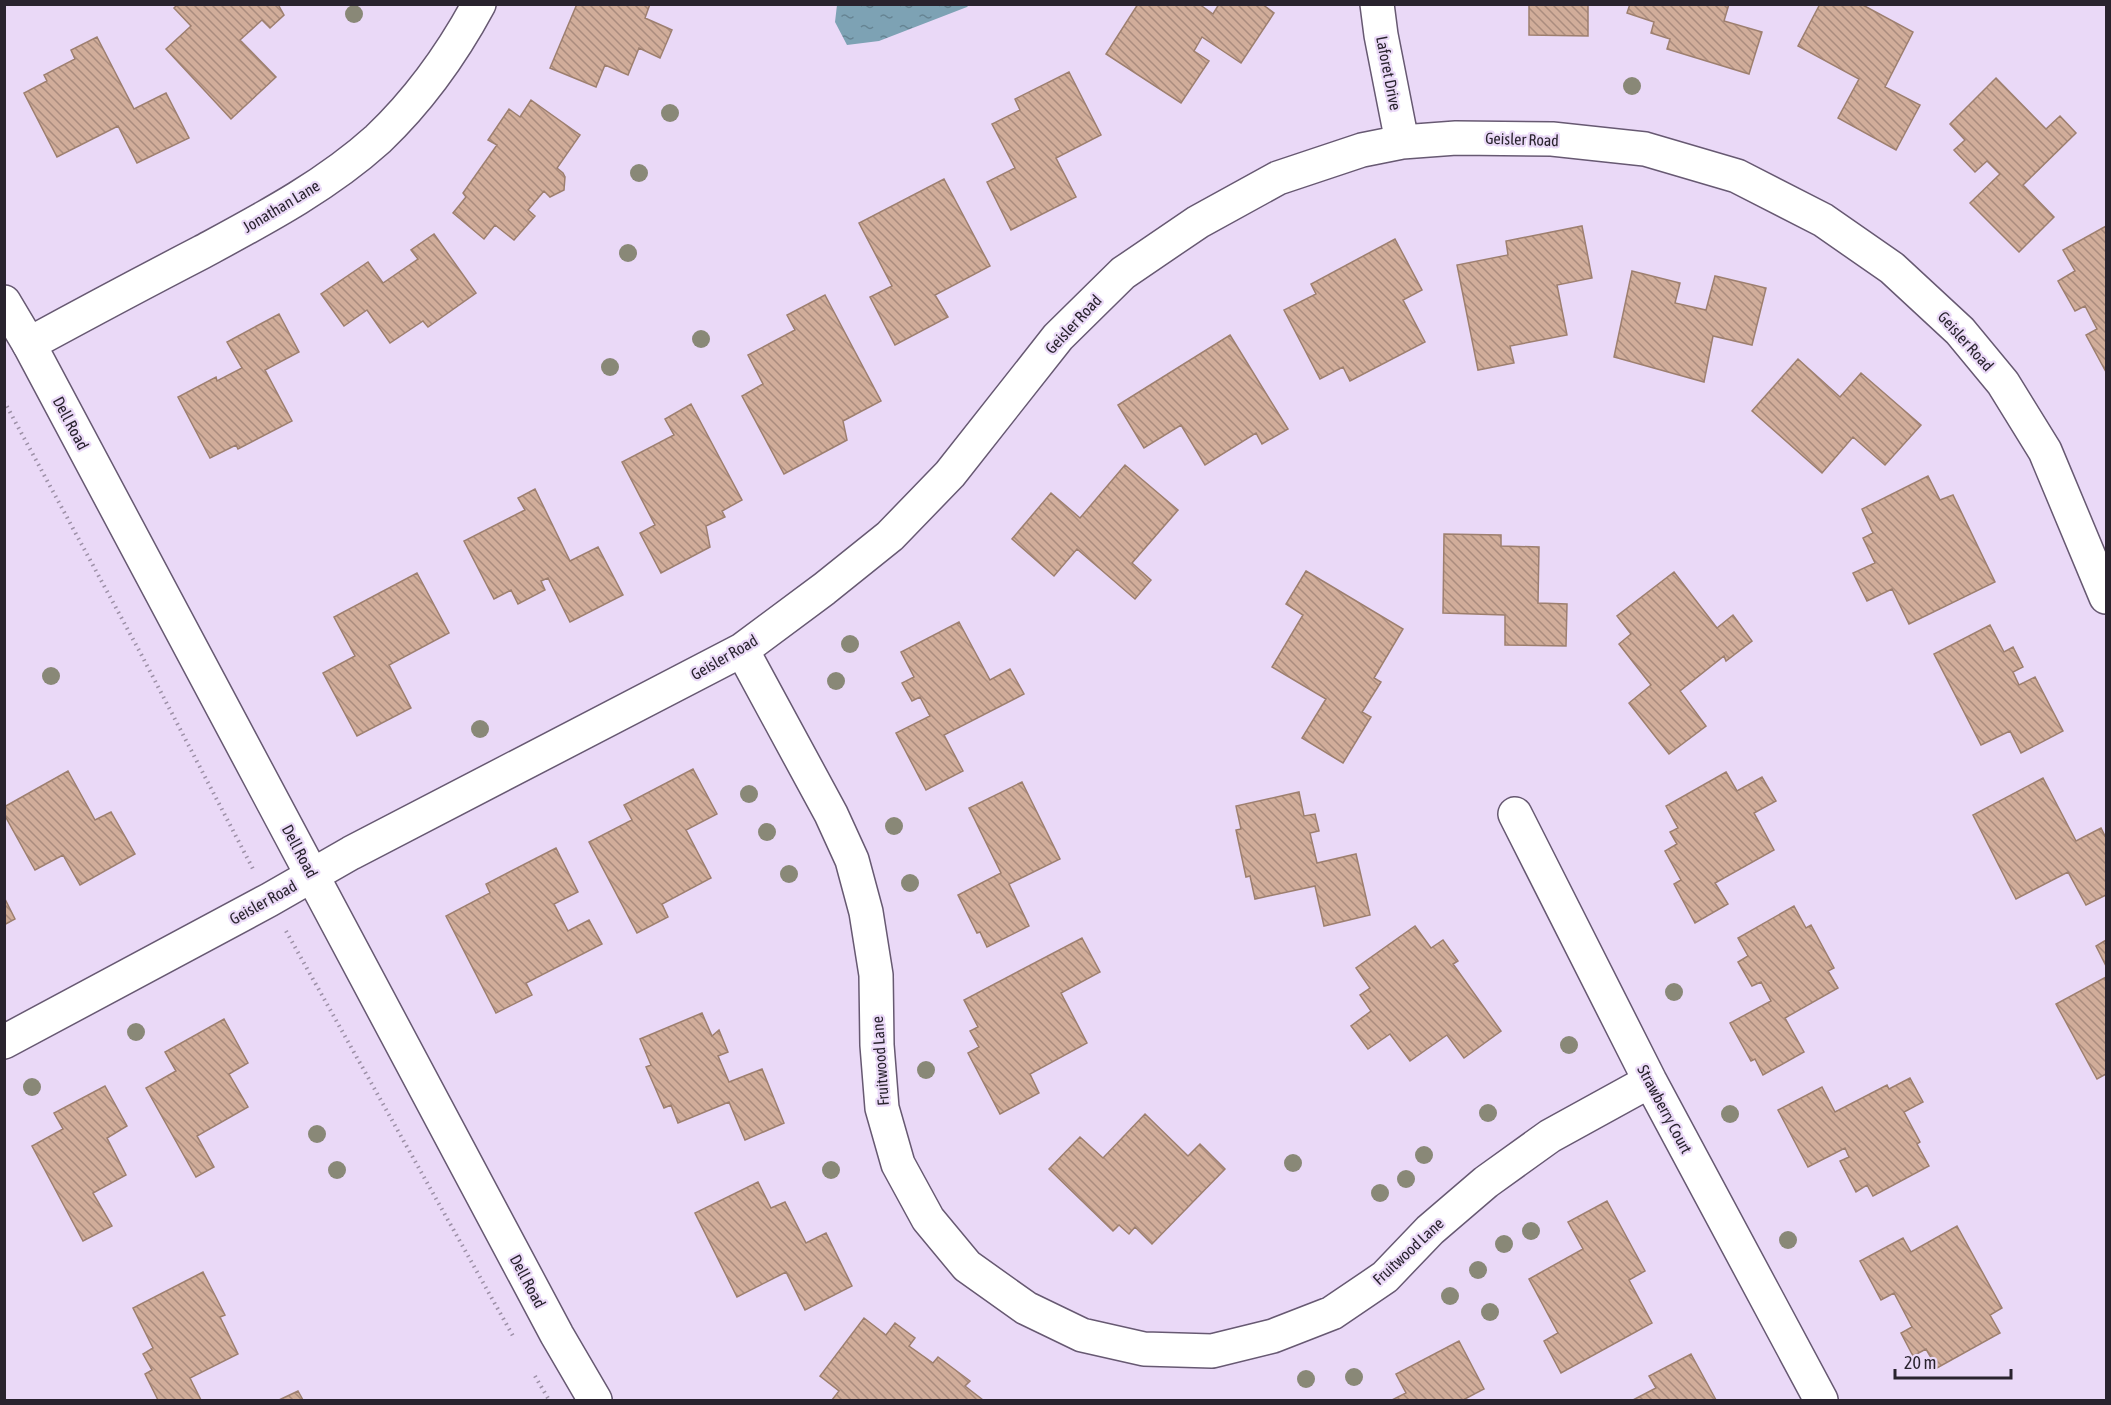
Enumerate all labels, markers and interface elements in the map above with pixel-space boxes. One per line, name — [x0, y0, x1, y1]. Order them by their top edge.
street label: Laforet Drive — [1373, 34, 1405, 112]
street label: Geisler Road — [1485, 129, 1559, 149]
street label: Jonathan Lane — [239, 176, 323, 236]
street label: Geisler Road — [1041, 291, 1105, 357]
street label: Geisler Road — [1935, 308, 1997, 374]
street label: Dell Road — [50, 393, 92, 453]
street label: Geisler Road — [688, 631, 760, 683]
street label: Dell Road — [279, 821, 321, 881]
street label: Geisler Road — [226, 876, 300, 928]
street label: Fruitwood Lane — [868, 1016, 892, 1106]
street label: Strawberry Court — [1633, 1062, 1696, 1157]
street label: Fruitwood Lane — [1369, 1214, 1447, 1288]
street label: Dell Road — [507, 1251, 549, 1311]
scale bar — [1895, 1342, 2010, 1380]
text: 20 m — [1904, 1352, 1936, 1373]

